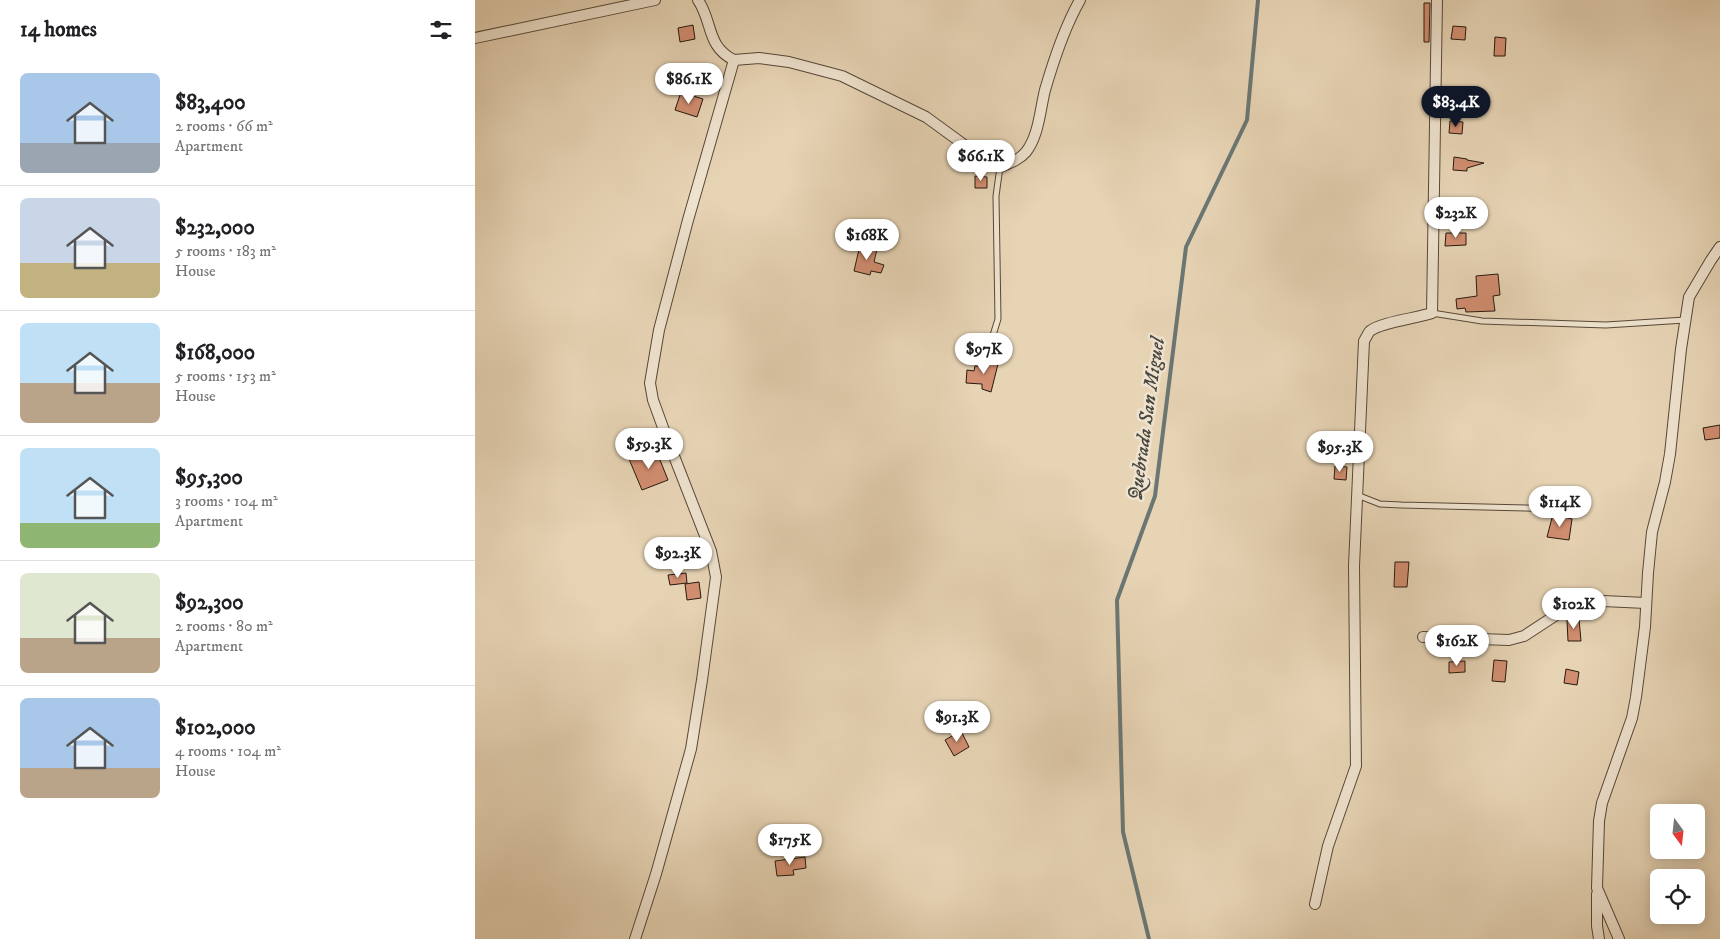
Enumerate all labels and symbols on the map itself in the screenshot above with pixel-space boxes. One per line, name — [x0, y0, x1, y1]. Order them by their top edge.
pin: $86.1K — [648, 62, 730, 105]
pin: $83.4K — [1415, 86, 1497, 128]
pin: $66.1K — [940, 140, 1022, 182]
pin: $232K — [1421, 196, 1491, 239]
pin: $168K — [832, 218, 902, 261]
pin: $97K — [954, 332, 1014, 375]
water label: Quebrada San Miguel — [1123, 334, 1171, 502]
pin: $59.3K — [608, 428, 690, 470]
pin: $95.3K — [1299, 430, 1381, 473]
pin: $114K — [1525, 486, 1595, 528]
pin: $92.3K — [637, 536, 719, 579]
pin: $102K — [1539, 588, 1609, 630]
pin: $162K — [1422, 624, 1492, 667]
pin: $91.3K — [916, 700, 998, 743]
north arrow — [1650, 804, 1705, 859]
pin: $175K — [755, 824, 825, 866]

